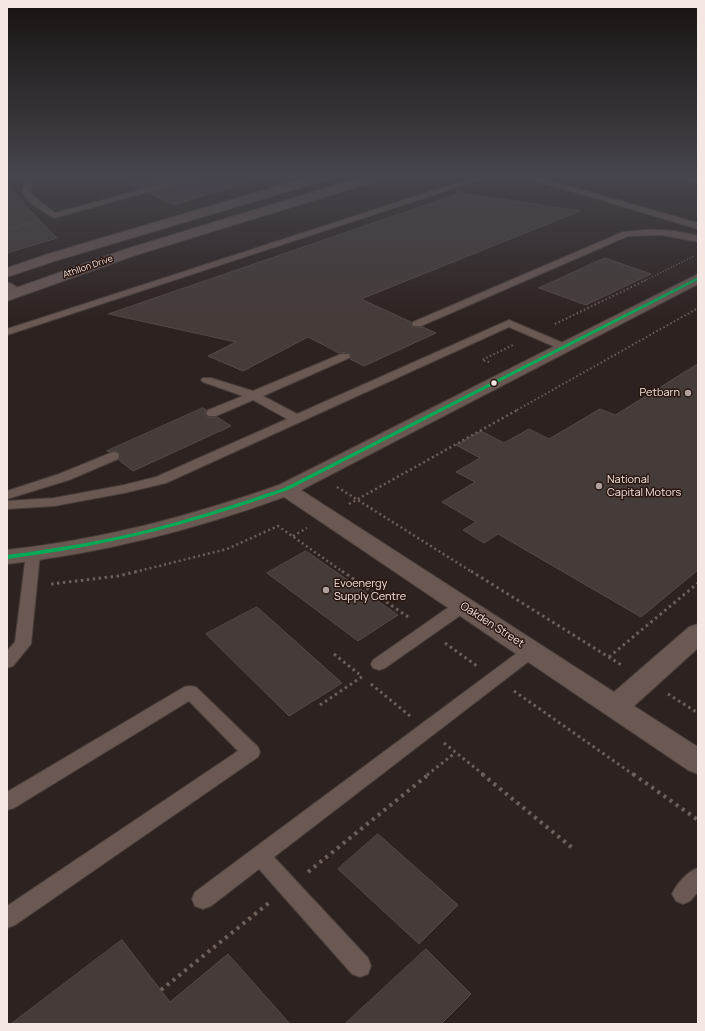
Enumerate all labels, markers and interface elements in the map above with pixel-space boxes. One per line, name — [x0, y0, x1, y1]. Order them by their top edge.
street label: Athllon Drive — [62, 253, 114, 281]
unlabelled marker — [489, 378, 499, 388]
place label: Petbarn — [639, 386, 680, 400]
marker: Petbarn — [683, 388, 693, 398]
place label: National Capital Motors — [607, 473, 681, 499]
marker: National Capital Motors — [594, 481, 604, 491]
place label: Evoenergy Supply Centre — [334, 577, 406, 603]
marker: Evoenergy Supply Centre — [321, 585, 331, 595]
street label: Oakden Street — [458, 600, 526, 650]

